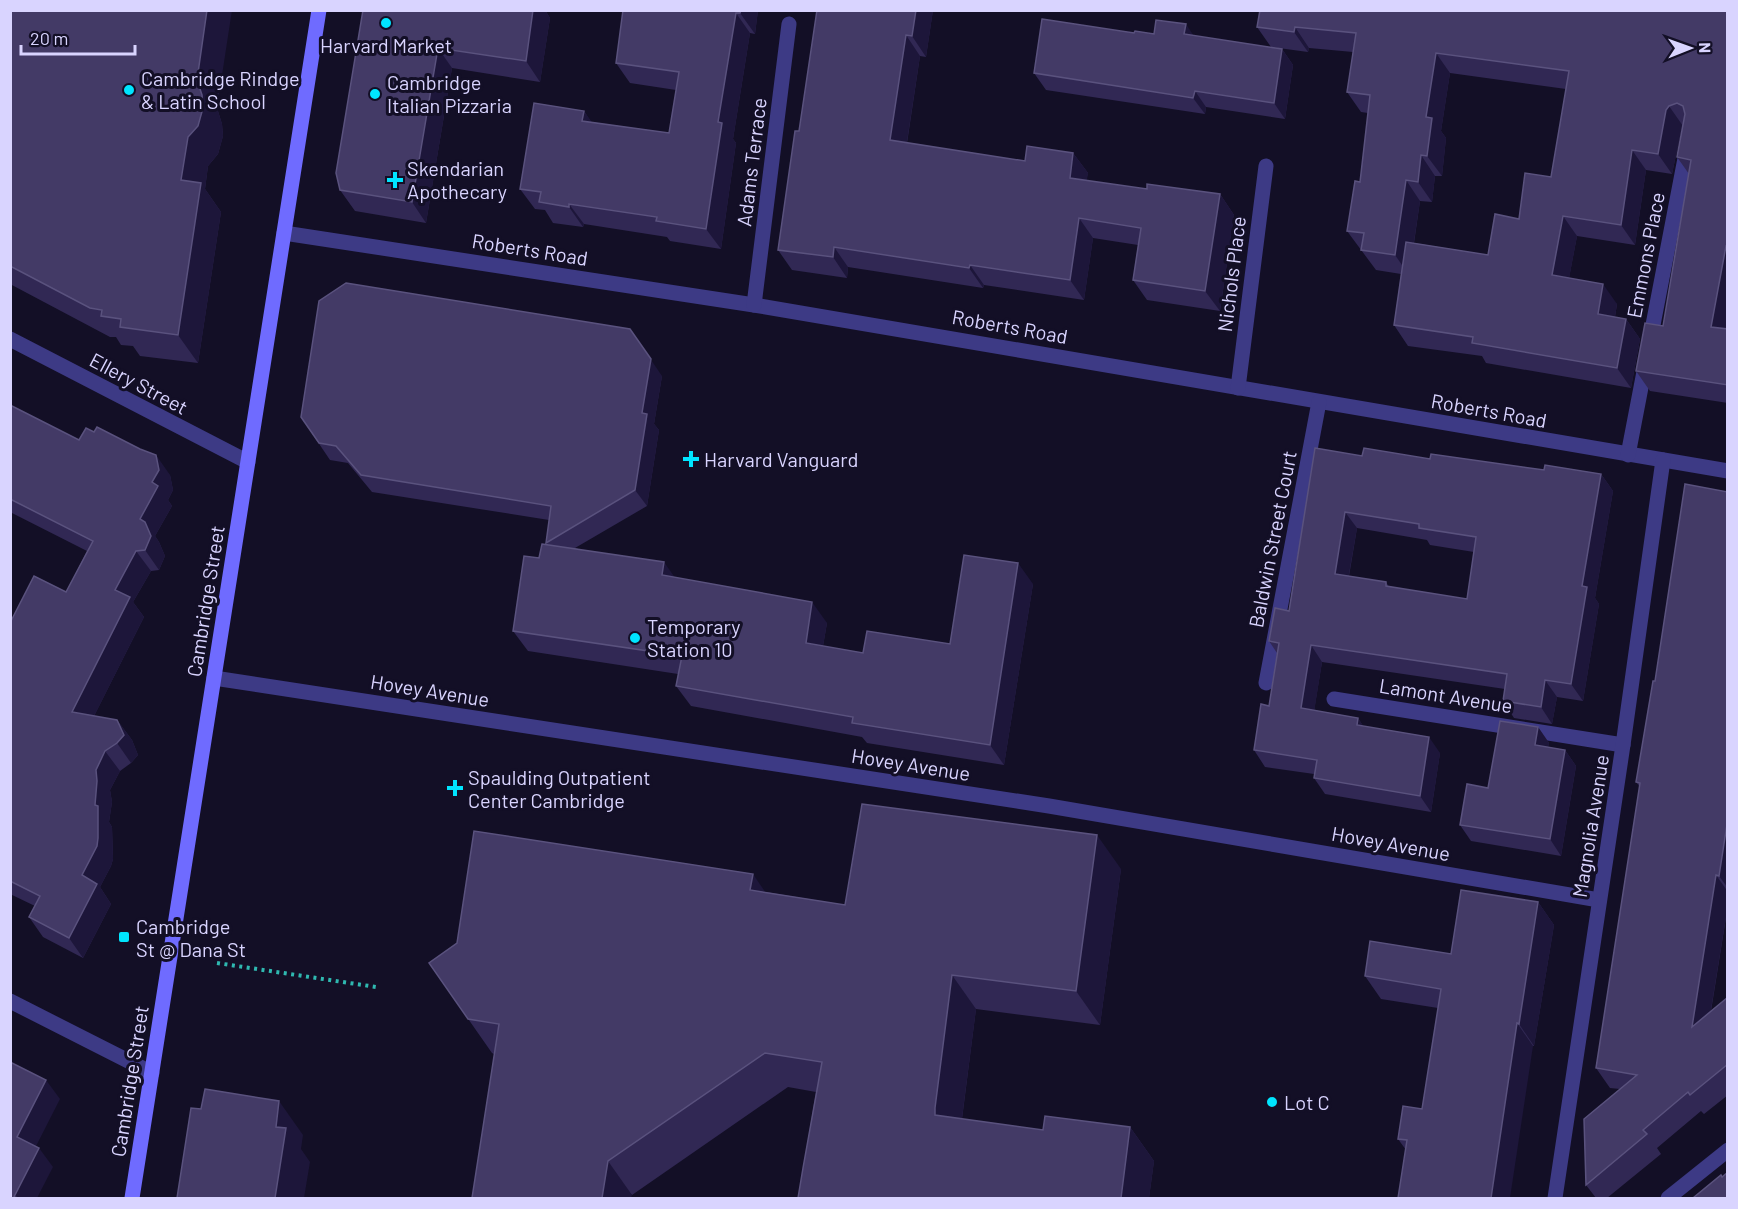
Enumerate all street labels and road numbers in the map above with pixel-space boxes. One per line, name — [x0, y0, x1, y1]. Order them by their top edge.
street label: Adams Terrace — [731, 96, 771, 228]
street label: Emmons Place — [1621, 190, 1669, 320]
street label: Nichols Place — [1212, 215, 1250, 333]
street label: Roberts Road — [470, 228, 590, 270]
street label: Roberts Road — [950, 304, 1070, 348]
street label: Ellery Street — [86, 347, 192, 419]
street label: Roberts Road — [1429, 388, 1549, 432]
street label: Baldwin Street Court — [1243, 449, 1301, 629]
street label: Cambridge Street — [181, 524, 229, 678]
street label: Hovey Avenue — [369, 669, 491, 711]
street label: Lamont Avenue — [1378, 673, 1514, 717]
street label: Hovey Avenue — [850, 743, 972, 785]
street label: Magnolia Avenue — [1567, 753, 1613, 899]
street label: Hovey Avenue — [1330, 821, 1452, 865]
street label: Cambridge Street — [105, 1004, 153, 1158]

